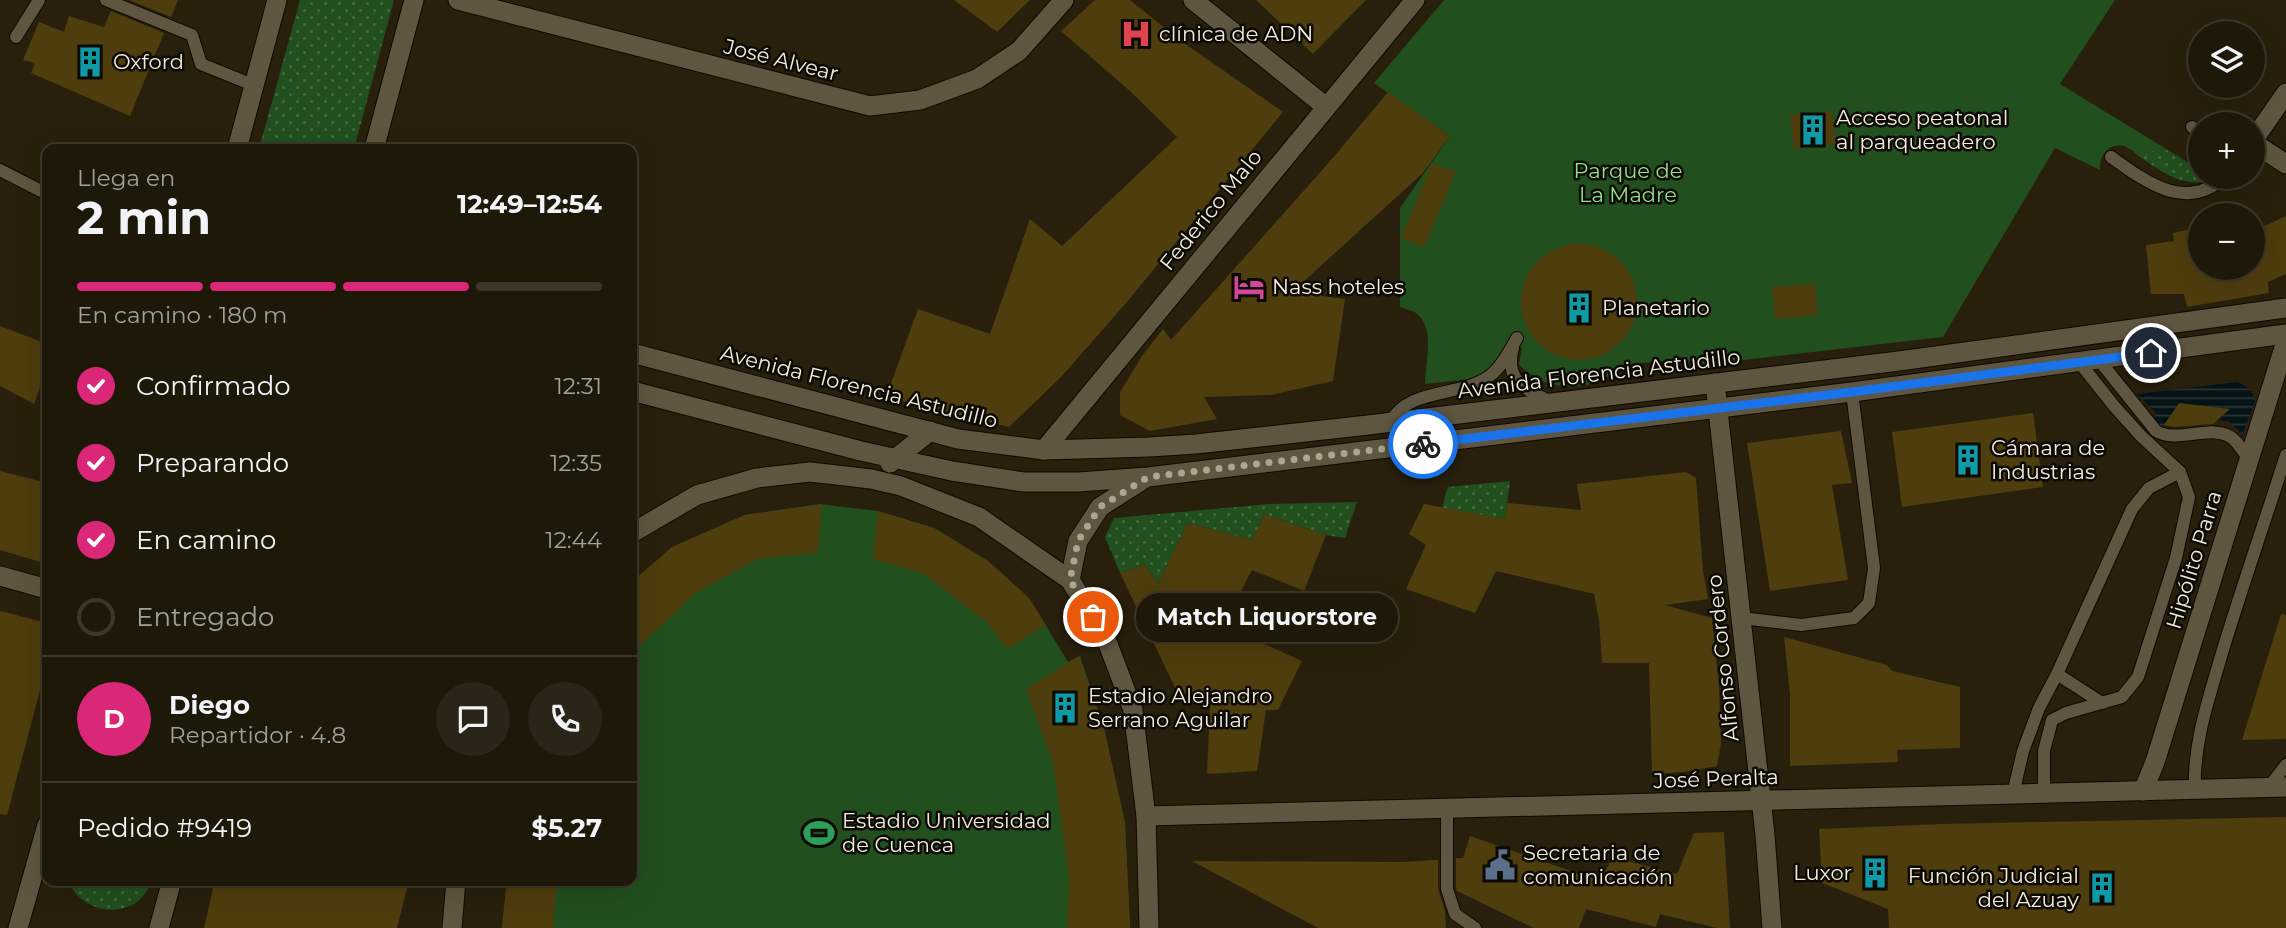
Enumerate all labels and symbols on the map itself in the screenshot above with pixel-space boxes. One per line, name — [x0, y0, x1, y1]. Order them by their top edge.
hospital icon: clínica de ADN — [1119, 17, 1153, 51]
place label: clínica de ADN — [1159, 21, 1313, 46]
street label: José Alvear — [720, 33, 841, 86]
building icon: Oxford — [73, 45, 107, 79]
place label: Oxford — [113, 49, 184, 74]
place label: Acceso peatonal al parqueadero — [1836, 105, 2008, 154]
building icon: Acceso peatonal al parqueadero — [1796, 113, 1830, 147]
street label: Federico Malo — [1154, 144, 1267, 275]
park label: Parque de La Madre — [1574, 158, 1682, 207]
hotel icon: Nass hoteles — [1232, 270, 1266, 304]
place label: Nass hoteles — [1272, 274, 1404, 299]
building icon: Planetario — [1562, 291, 1596, 325]
place label: Planetario — [1602, 295, 1710, 320]
pin — [2121, 323, 2181, 383]
street label: Avenida Florencia Astudillo — [718, 340, 1000, 433]
street label: Avenida Florencia Astudillo — [1456, 344, 1742, 403]
courier — [1388, 409, 1458, 479]
place label: Cámara de Industrias — [1991, 435, 2105, 484]
building icon: Cámara de Industrias — [1951, 443, 1985, 477]
street label: Hipólito Parra — [2161, 488, 2226, 632]
street label: Alfonso Cordero — [1701, 573, 1744, 743]
pin — [1063, 587, 1123, 647]
callout: Match Liquorstore — [1135, 592, 1398, 642]
place label: Estadio Alejandro Serrano Aguilar — [1088, 683, 1272, 732]
building icon: Estadio Alejandro Serrano Aguilar — [1048, 691, 1082, 725]
street label: José Peralta — [1652, 764, 1779, 793]
place label: Estadio Universidad de Cuenca — [842, 808, 1051, 857]
sports icon: Estadio Universidad de Cuenca — [802, 816, 836, 850]
place label: Secretaria de comunicación — [1523, 840, 1673, 889]
public building icon: Secretaria de comunicación — [1483, 848, 1517, 882]
building icon: Luxor — [1858, 856, 1892, 890]
place label: Luxor — [1793, 860, 1852, 885]
place label: Función Judicial del Azuay — [1908, 863, 2080, 912]
building icon: Función Judicial del Azuay — [2085, 871, 2119, 905]

